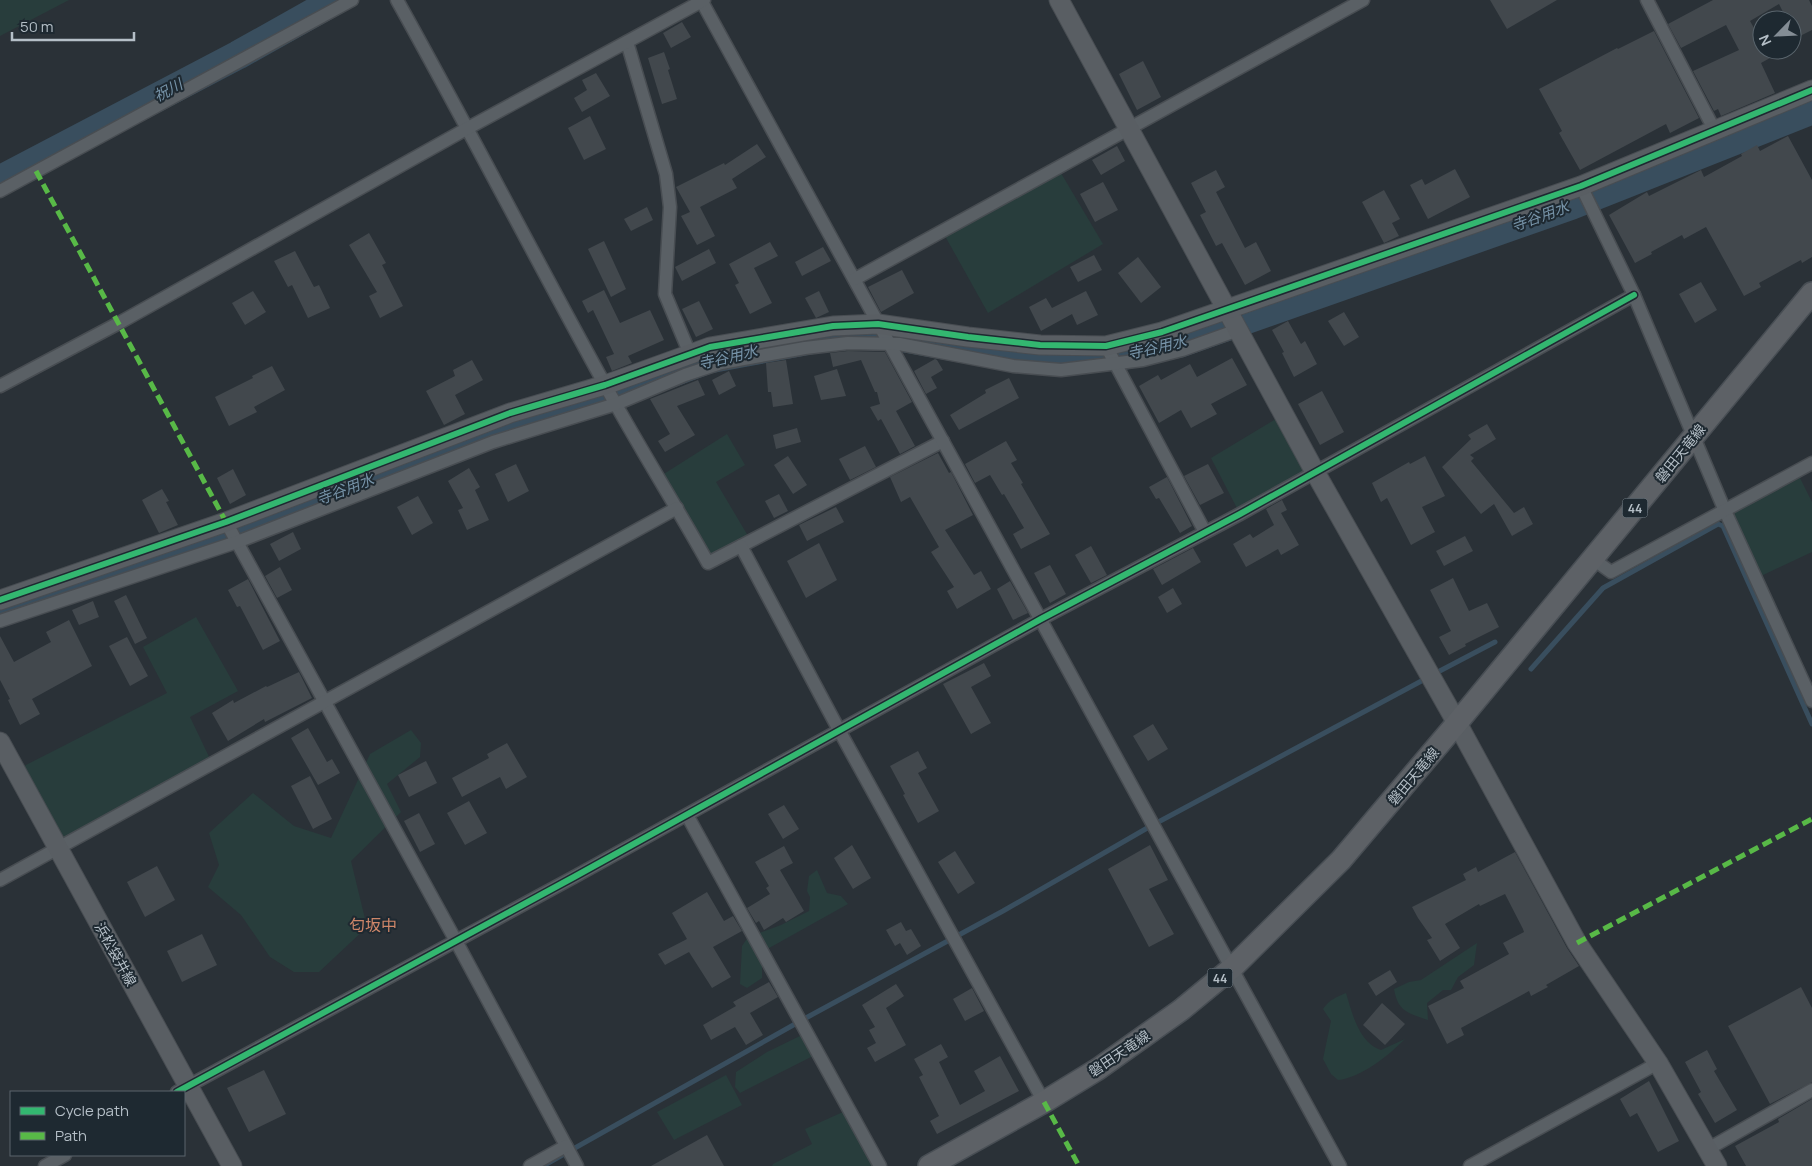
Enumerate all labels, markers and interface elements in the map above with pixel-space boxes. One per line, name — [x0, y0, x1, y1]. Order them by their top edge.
scale bar — [12, 10, 135, 42]
north arrow — [1752, 10, 1802, 60]
text: 50 m — [20, 16, 54, 37]
text: N — [1754, 32, 1775, 49]
water label: 祝川 — [150, 73, 188, 106]
water label: 寺谷用水 — [1508, 195, 1574, 236]
water label: 寺谷用水 — [1125, 330, 1191, 364]
water label: 寺谷用水 — [696, 340, 762, 374]
street label: 磐田天竜線 — [1651, 420, 1709, 486]
water label: 寺谷用水 — [313, 468, 379, 510]
road number: 44 — [1622, 498, 1648, 518]
street label: 磐田天竜線 — [1383, 743, 1443, 809]
district label: 匂坂中 — [349, 914, 397, 936]
street label: 浜松袋井線 — [91, 919, 141, 989]
road number: 44 — [1208, 968, 1232, 988]
street label: 磐田天竜線 — [1085, 1026, 1153, 1080]
legend — [10, 1091, 185, 1156]
text: Cycle path — [55, 1100, 129, 1121]
text: Path — [55, 1125, 87, 1146]

